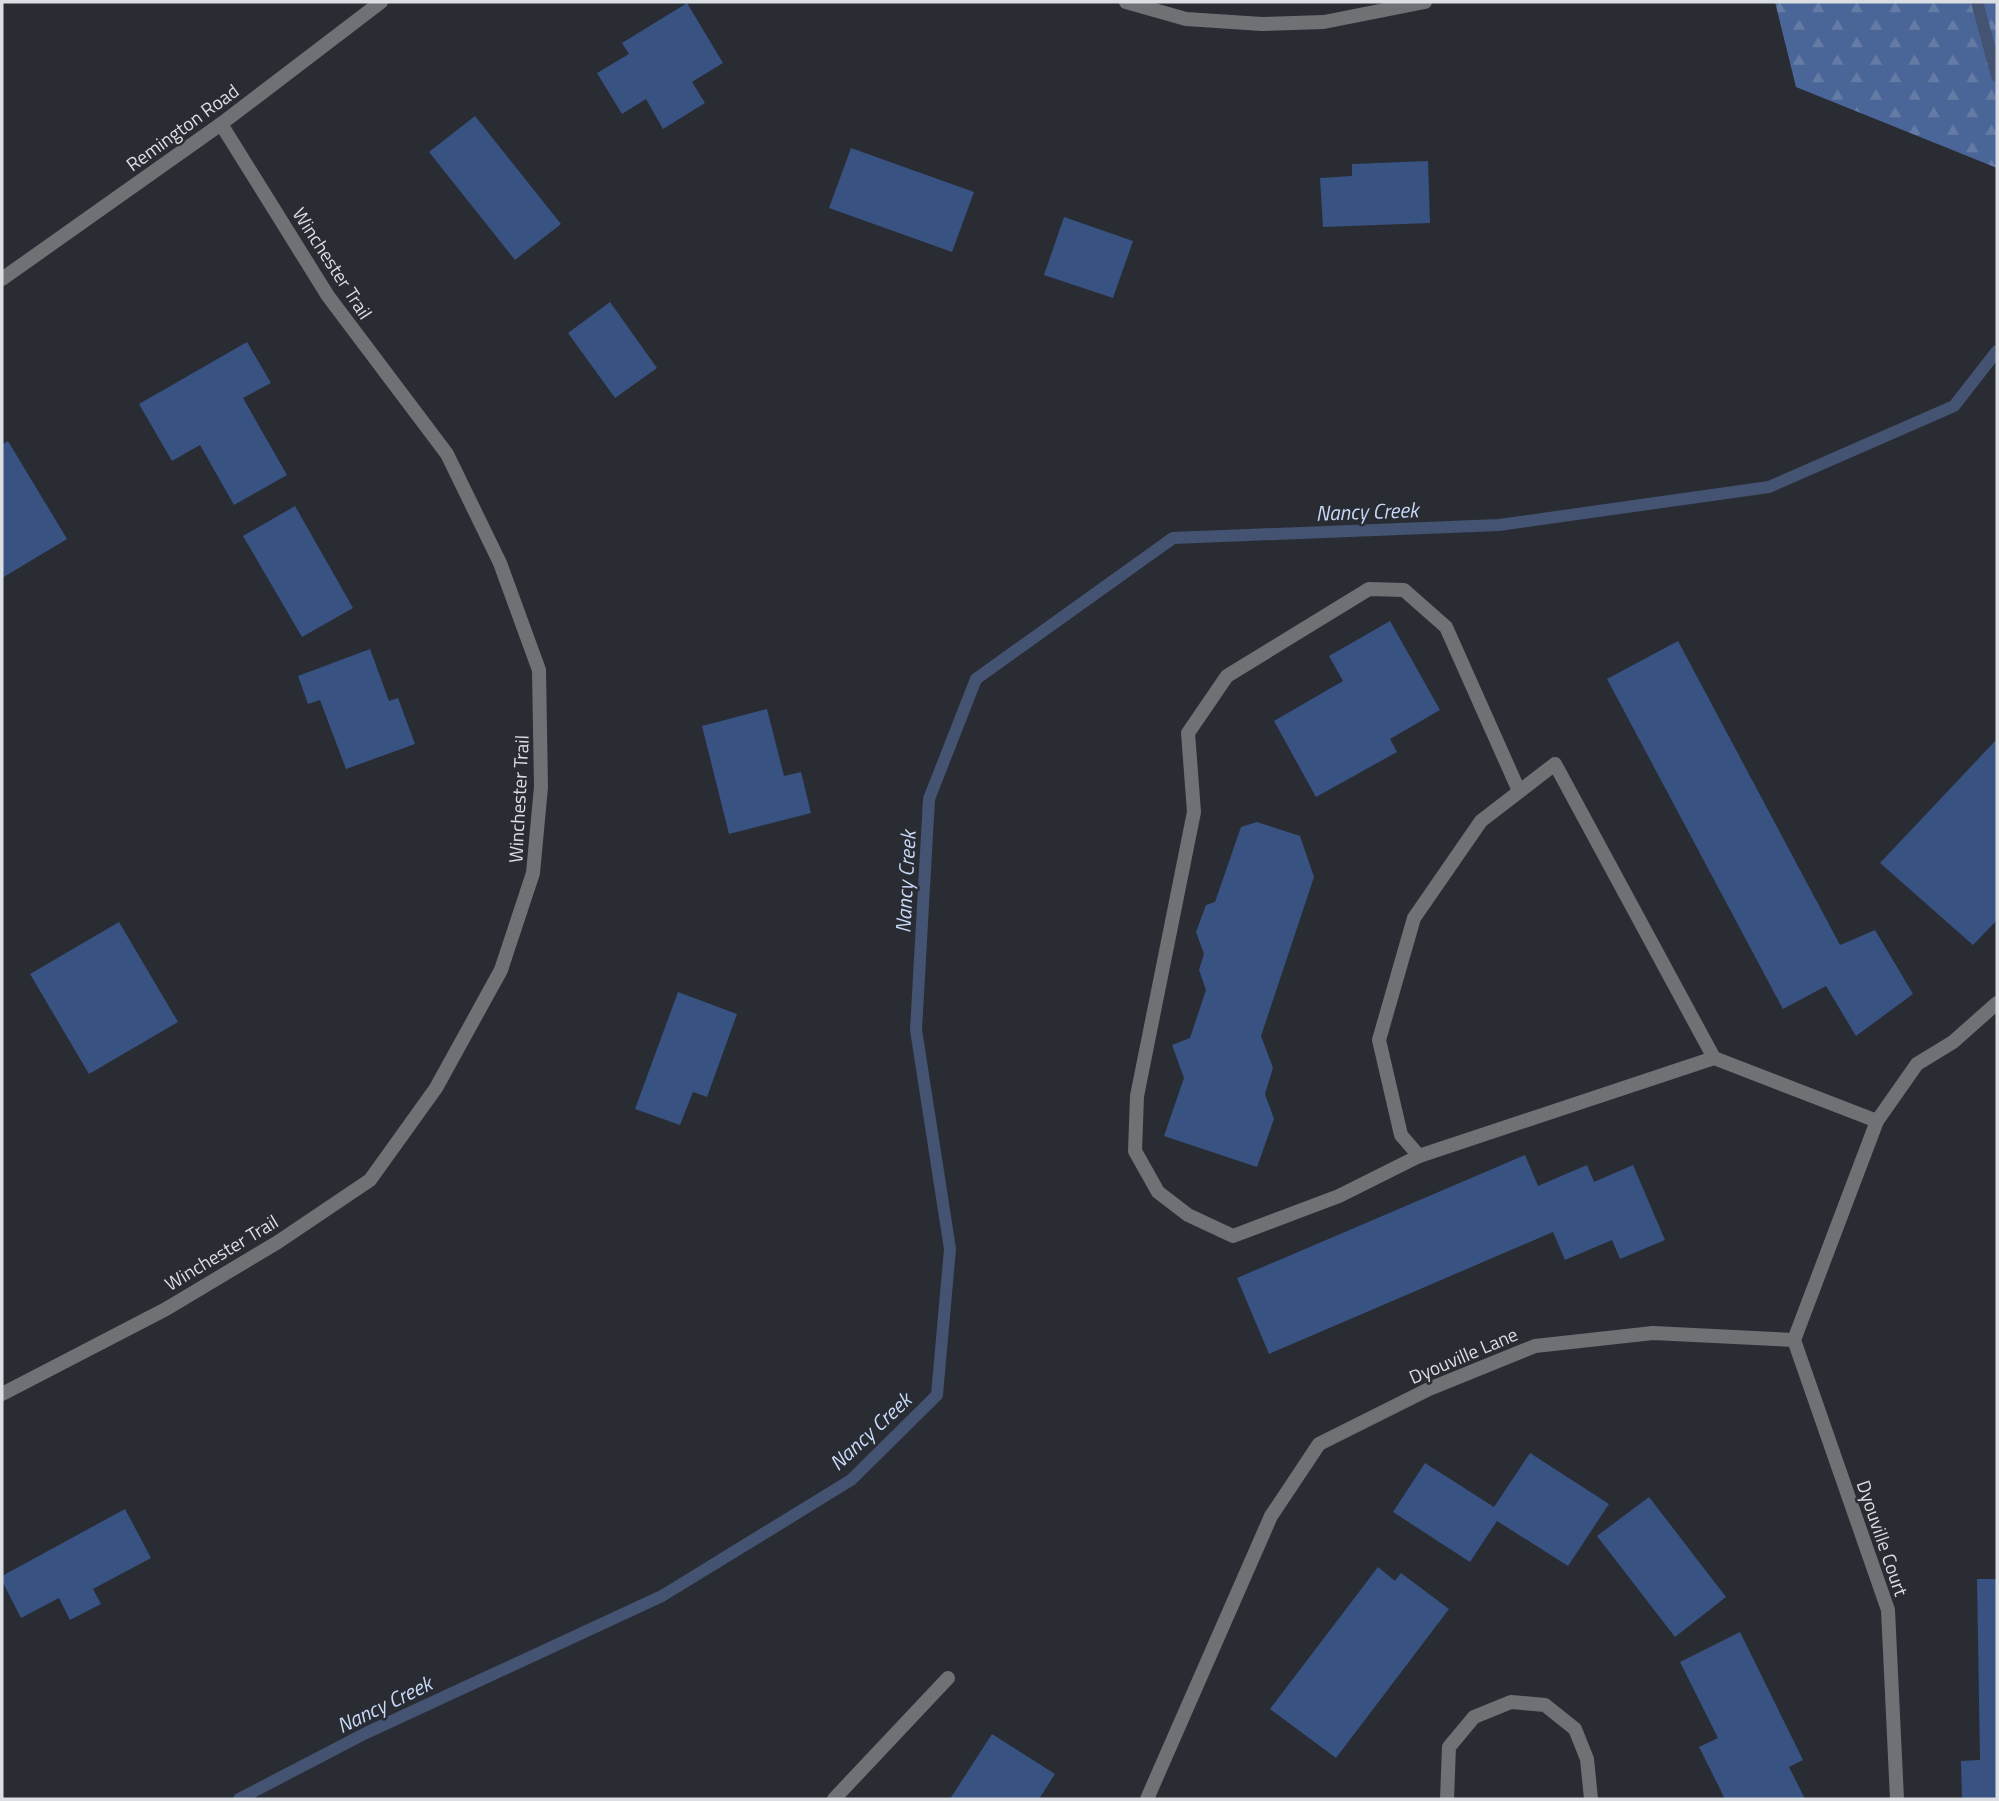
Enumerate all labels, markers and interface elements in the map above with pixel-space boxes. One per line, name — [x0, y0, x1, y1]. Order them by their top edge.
street label: Remington Road — [120, 76, 244, 178]
street label: Winchester Trail — [286, 201, 380, 325]
water label: Nancy Creek — [1315, 493, 1421, 529]
street label: Winchester Trail — [500, 734, 536, 864]
water label: Nancy Creek — [886, 827, 924, 934]
street label: Winchester Trail — [159, 1207, 283, 1297]
street label: Dyouville Lane — [1404, 1319, 1522, 1391]
water label: Nancy Creek — [822, 1383, 920, 1478]
street label: Dyouville Court — [1850, 1476, 1916, 1600]
water label: Nancy Creek — [331, 1666, 439, 1741]

